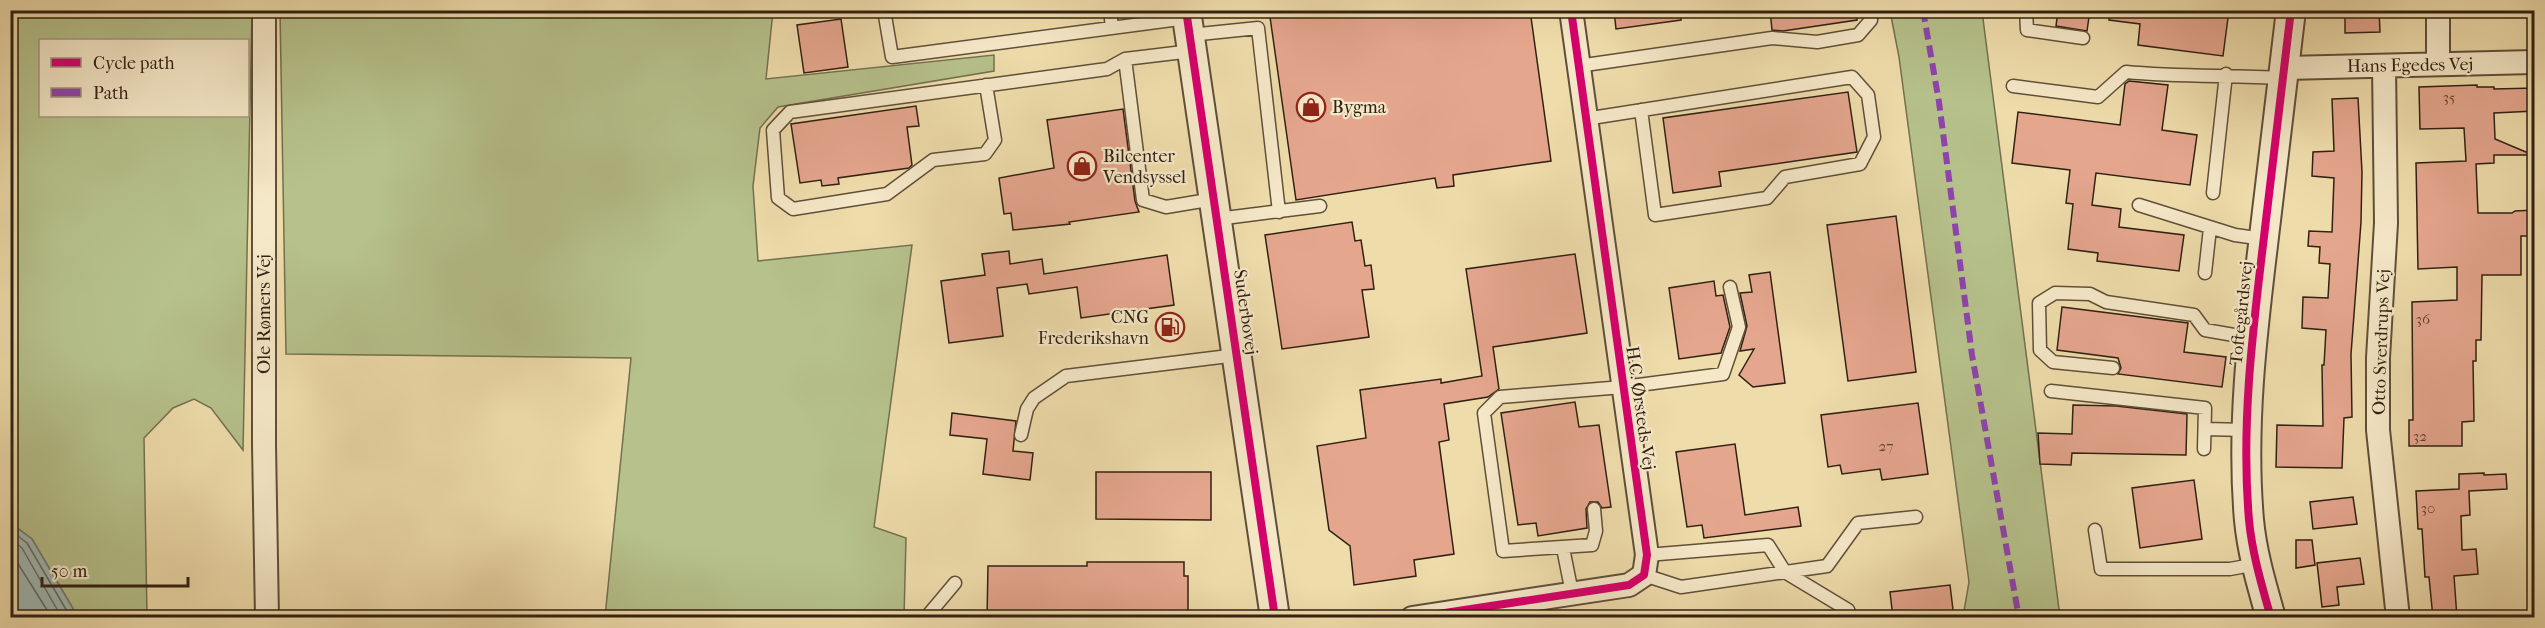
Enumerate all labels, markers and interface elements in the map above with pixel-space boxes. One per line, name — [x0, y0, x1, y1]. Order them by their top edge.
legend — [39, 39, 249, 117]
text: Cycle path — [93, 53, 174, 74]
street label: Hans Egedes Vej — [2347, 54, 2473, 77]
text: Path — [93, 83, 129, 104]
house number: 35 — [2443, 88, 2455, 106]
shop icon: Bygma — [1295, 91, 1327, 123]
place label: Bygma — [1332, 97, 1387, 118]
place label: Bilcenter Vendsyssel — [1102, 146, 1186, 188]
shop icon: Bilcenter Vendsyssel — [1066, 150, 1098, 182]
street label: Ole Rømers Vej — [254, 254, 275, 374]
street label: Toftegårdsvej — [2226, 260, 2257, 366]
street label: Suderbovej — [1229, 268, 1262, 356]
street label: Otto Sverdrups Vej — [2368, 269, 2395, 415]
place label: CNG Frederikshavn — [1038, 307, 1150, 349]
house number: 36 — [2416, 310, 2431, 328]
fuel station icon: CNG Frederikshavn — [1154, 311, 1186, 343]
street label: H.C. Ørsteds Vej — [1621, 345, 1660, 471]
house number: 32 — [2413, 427, 2427, 445]
house number: 27 — [1879, 437, 1893, 455]
house number: 30 — [2421, 499, 2435, 517]
scale bar — [42, 550, 188, 588]
text: 50 m — [51, 561, 88, 582]

